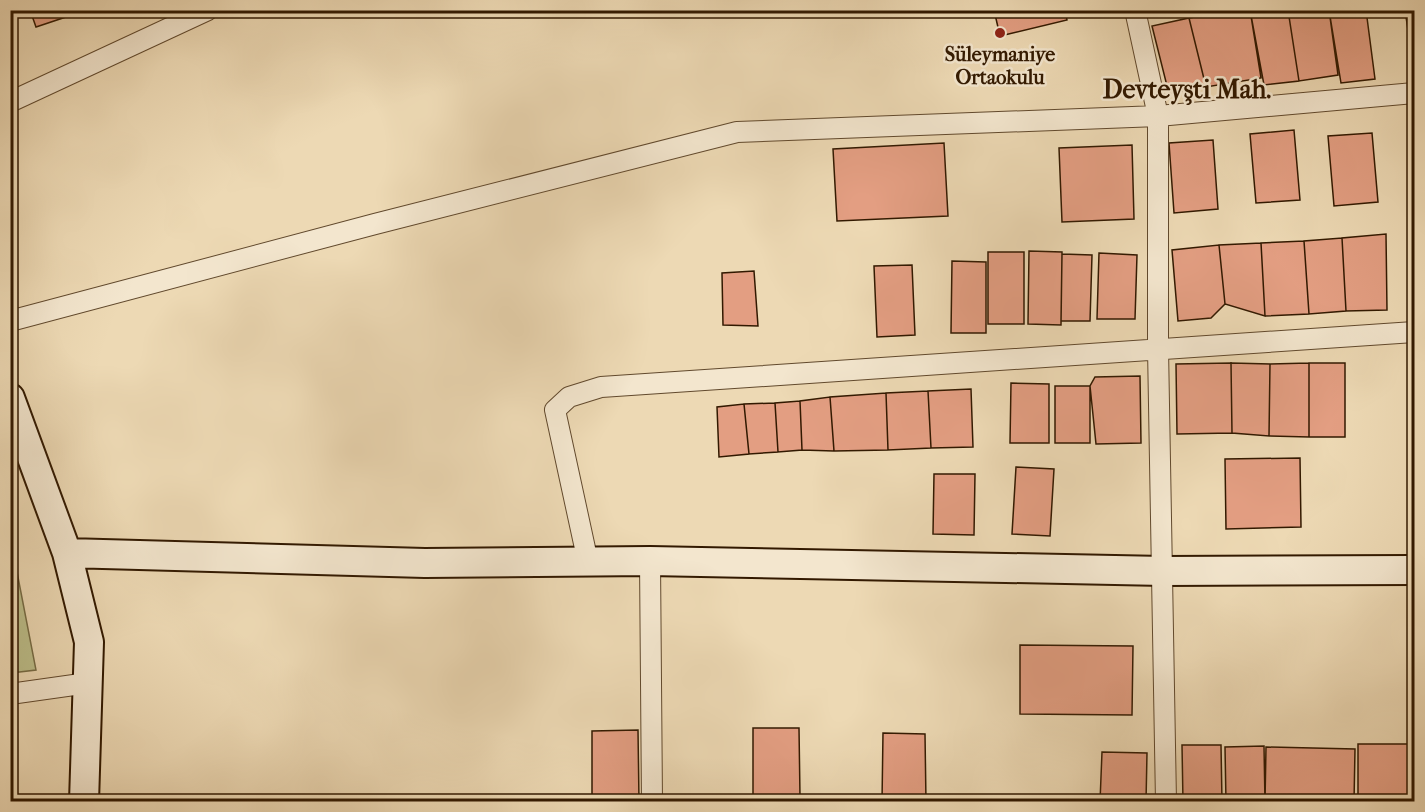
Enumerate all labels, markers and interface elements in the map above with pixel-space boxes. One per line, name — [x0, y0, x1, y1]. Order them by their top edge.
marker: Süleymaniye Ortaokulu — [993, 26, 1007, 40]
place label: Süleymaniye Ortaokulu — [945, 43, 1055, 89]
district label: Devteyşti Mah. — [1103, 74, 1271, 106]

